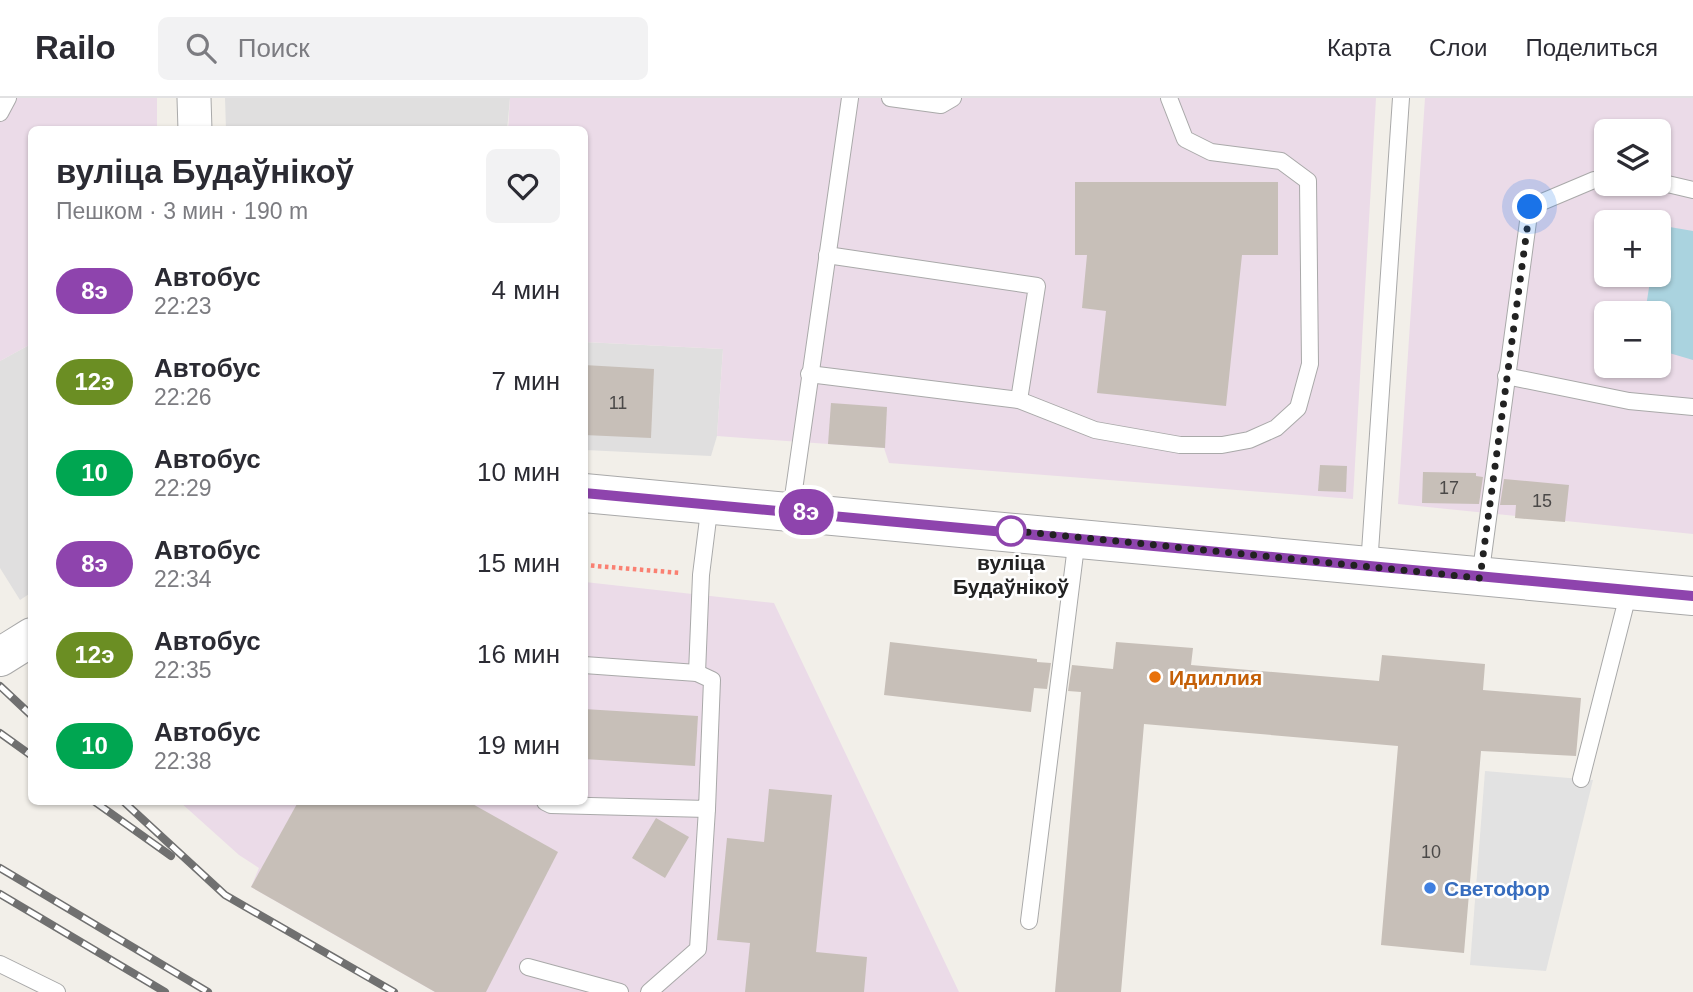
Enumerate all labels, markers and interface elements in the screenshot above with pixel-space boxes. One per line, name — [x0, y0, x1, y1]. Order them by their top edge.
search box — [158, 17, 648, 80]
text: Railo — [35, 29, 116, 66]
icon: search — [182, 29, 220, 67]
text: Поиск — [238, 33, 310, 63]
text: Карта — [1327, 34, 1391, 61]
text: Слои — [1429, 34, 1487, 61]
text: Поделиться — [1525, 34, 1658, 61]
map controls — [1594, 119, 1671, 378]
button: layers — [1594, 119, 1671, 196]
button: heart — [486, 149, 560, 223]
text: вуліца Будаўнікоў — [56, 153, 354, 190]
your location — [1512, 189, 1547, 224]
text: Пешком · 3 мин · 190 m — [56, 198, 308, 224]
button: + — [1594, 210, 1671, 287]
text: Автобус — [154, 262, 261, 292]
text: 4 мин — [492, 275, 560, 305]
text: 8э — [81, 277, 108, 304]
text: 22:23 — [154, 293, 212, 319]
button: − — [1594, 301, 1671, 378]
text: Автобус — [154, 353, 261, 383]
text: 7 мин — [492, 366, 560, 396]
text: 12э — [75, 368, 114, 395]
text: 22:26 — [154, 384, 212, 410]
house number: 11 — [609, 393, 627, 413]
text: Автобус — [154, 444, 261, 474]
text: 10 мин — [477, 457, 560, 487]
text: 10 — [81, 459, 108, 486]
text: 22:29 — [154, 475, 212, 501]
house number: 17 — [1439, 478, 1459, 498]
line badge: 8э — [774, 489, 838, 535]
house number: 15 — [1532, 491, 1552, 511]
text: 8э — [793, 498, 819, 525]
marker: вуліца Будаўнікоў — [996, 516, 1026, 546]
text: Автобус — [154, 535, 261, 565]
text: 15 мин — [477, 548, 560, 578]
text: 8э — [81, 550, 108, 577]
place label: вуліца Будаўнікоў — [953, 551, 1069, 598]
text: 22:34 — [154, 566, 212, 592]
text: Автобус — [154, 626, 261, 656]
text: 16 мин — [477, 639, 560, 669]
text: 12э — [75, 641, 114, 668]
text: 22:35 — [154, 657, 212, 683]
place label: Идиллия — [1169, 666, 1262, 689]
marker: Идиллия — [1147, 669, 1163, 685]
text: Автобус — [154, 717, 261, 747]
text: 19 мин — [477, 730, 560, 760]
text: 10 — [81, 732, 108, 759]
text: 22:38 — [154, 748, 212, 774]
house number: 10 — [1421, 842, 1441, 862]
place label: Светофор — [1444, 877, 1550, 900]
marker: Светофор — [1422, 880, 1438, 896]

